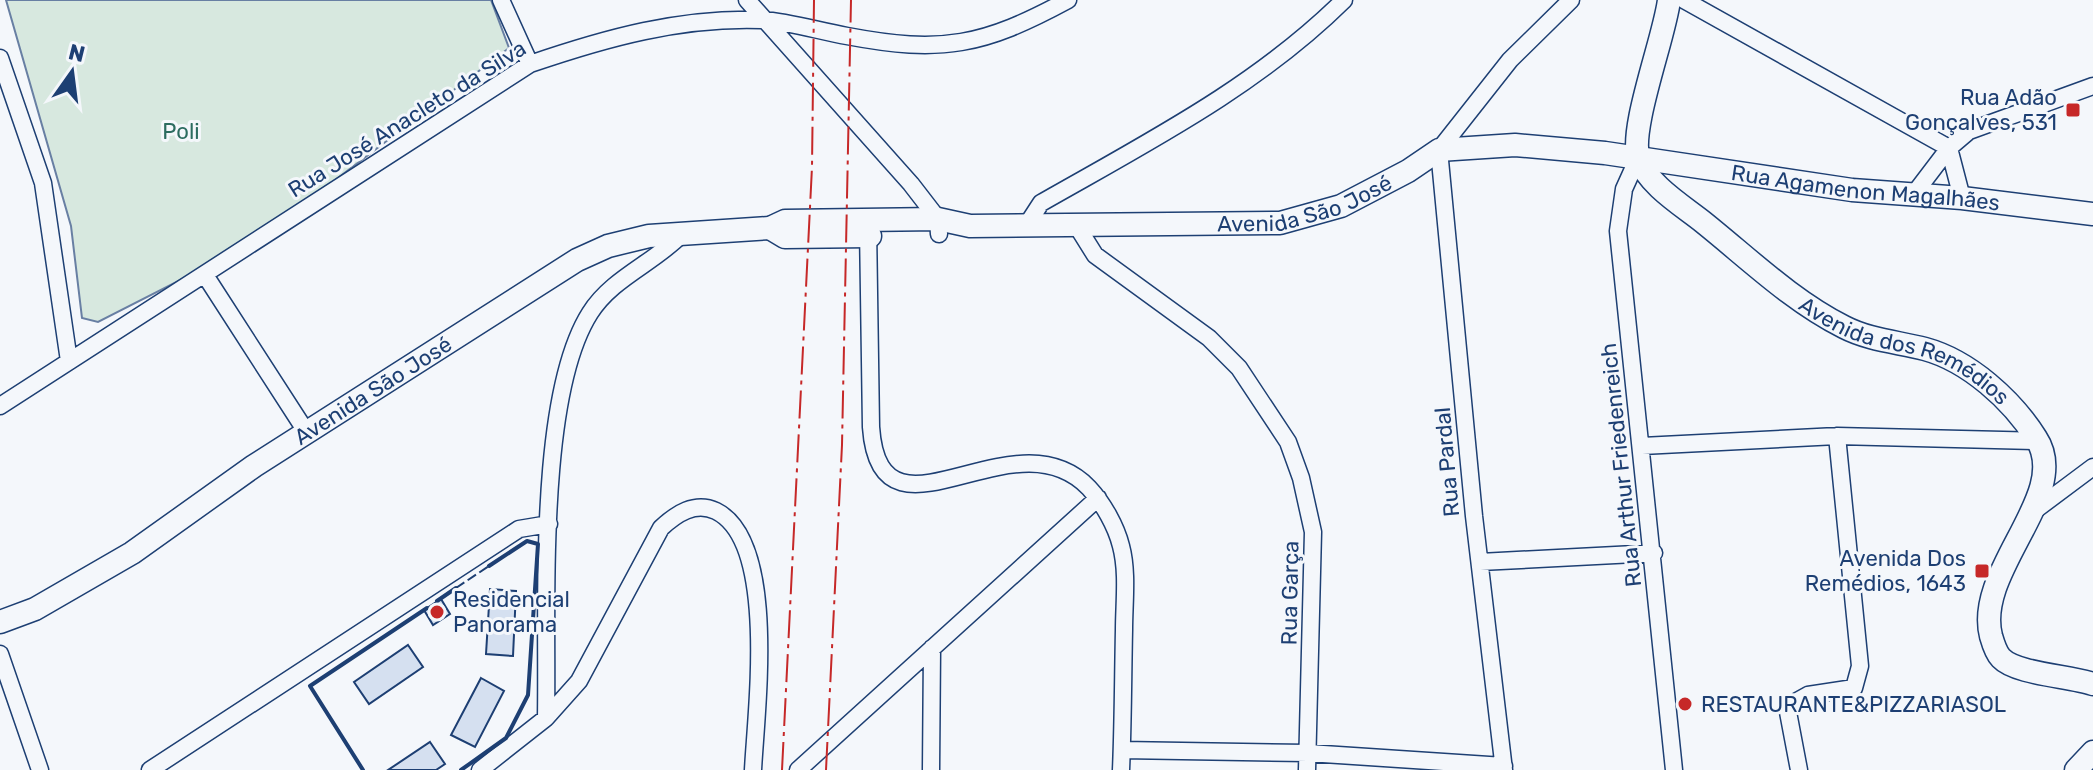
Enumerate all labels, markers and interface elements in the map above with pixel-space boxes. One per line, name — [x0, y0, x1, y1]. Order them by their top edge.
north arrow — [32, 32, 112, 112]
street label: Rua José Anacleto da Silva — [283, 35, 531, 203]
text: N — [66, 38, 88, 68]
place label: Rua Adão Gonçalves, 531 — [1905, 84, 2057, 136]
marker: Rua Adão Gonçalves, 531 — [2064, 101, 2082, 119]
park label: Poli — [162, 118, 200, 145]
street label: Rua Agamenon Magalhães — [1729, 159, 2002, 216]
street label: Avenida São José — [1217, 168, 1396, 238]
street label: Avenida dos Remédios — [1794, 290, 2016, 410]
street label: Avenida São José — [289, 330, 457, 450]
street label: Rua Arthur Friedenreich — [1595, 342, 1647, 588]
street label: Rua Pardal — [1429, 406, 1465, 518]
street label: Rua Garça — [1276, 540, 1304, 646]
place label: Avenida Dos Remédios, 1643 — [1805, 545, 1966, 597]
marker: Avenida Dos Remédios, 1643 — [1973, 562, 1991, 580]
place label: Residencial Panorama — [453, 586, 570, 638]
marker: Residencial Panorama — [428, 603, 446, 621]
place label: RESTAURANTE&PIZZARIASOL — [1701, 691, 2006, 718]
marker: RESTAURANTE&PIZZARIASOL — [1676, 695, 1694, 713]

